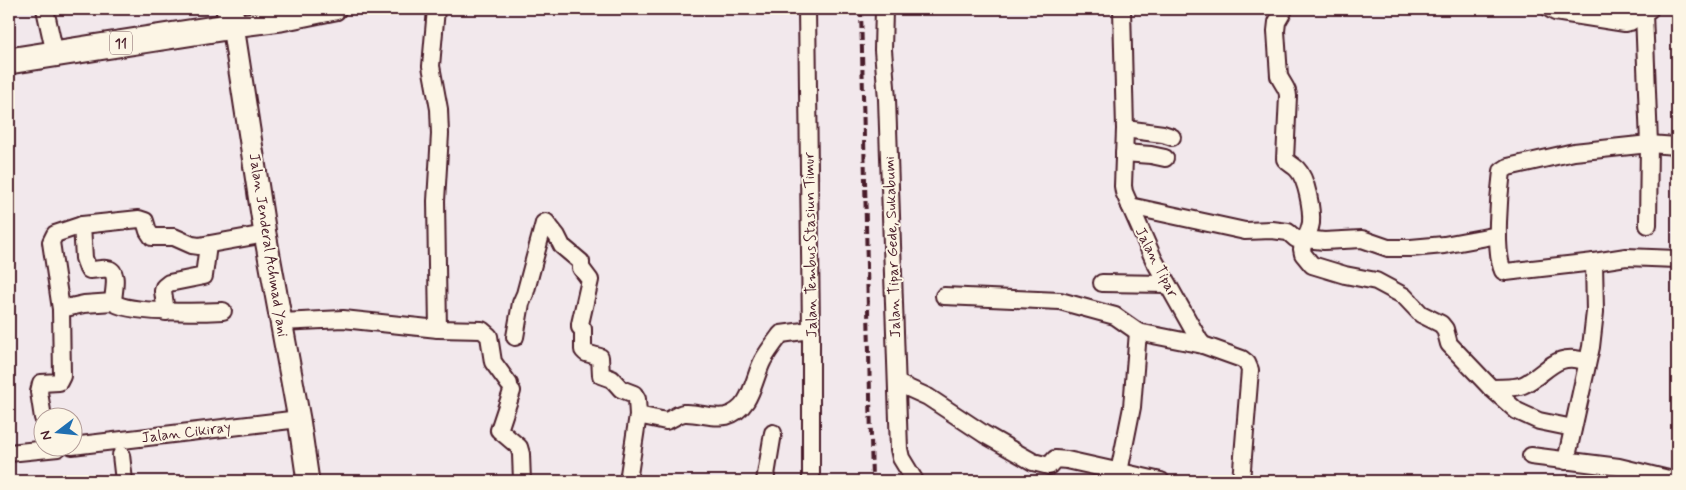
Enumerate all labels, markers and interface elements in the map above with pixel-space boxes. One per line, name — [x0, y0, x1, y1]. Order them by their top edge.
road number: 11 — [110, 32, 132, 54]
street label: Jalan Tembus Stasiun Timur — [799, 151, 823, 338]
street label: Jalan Jenderal Achmad Yani — [244, 152, 292, 338]
street label: Jalan Tipar Gede, Sukabumi — [880, 156, 906, 338]
street label: Jalan Tipar — [1130, 224, 1182, 301]
north arrow — [32, 408, 82, 458]
street label: Jalan Cikiray — [140, 418, 232, 448]
text: N — [37, 428, 56, 442]

